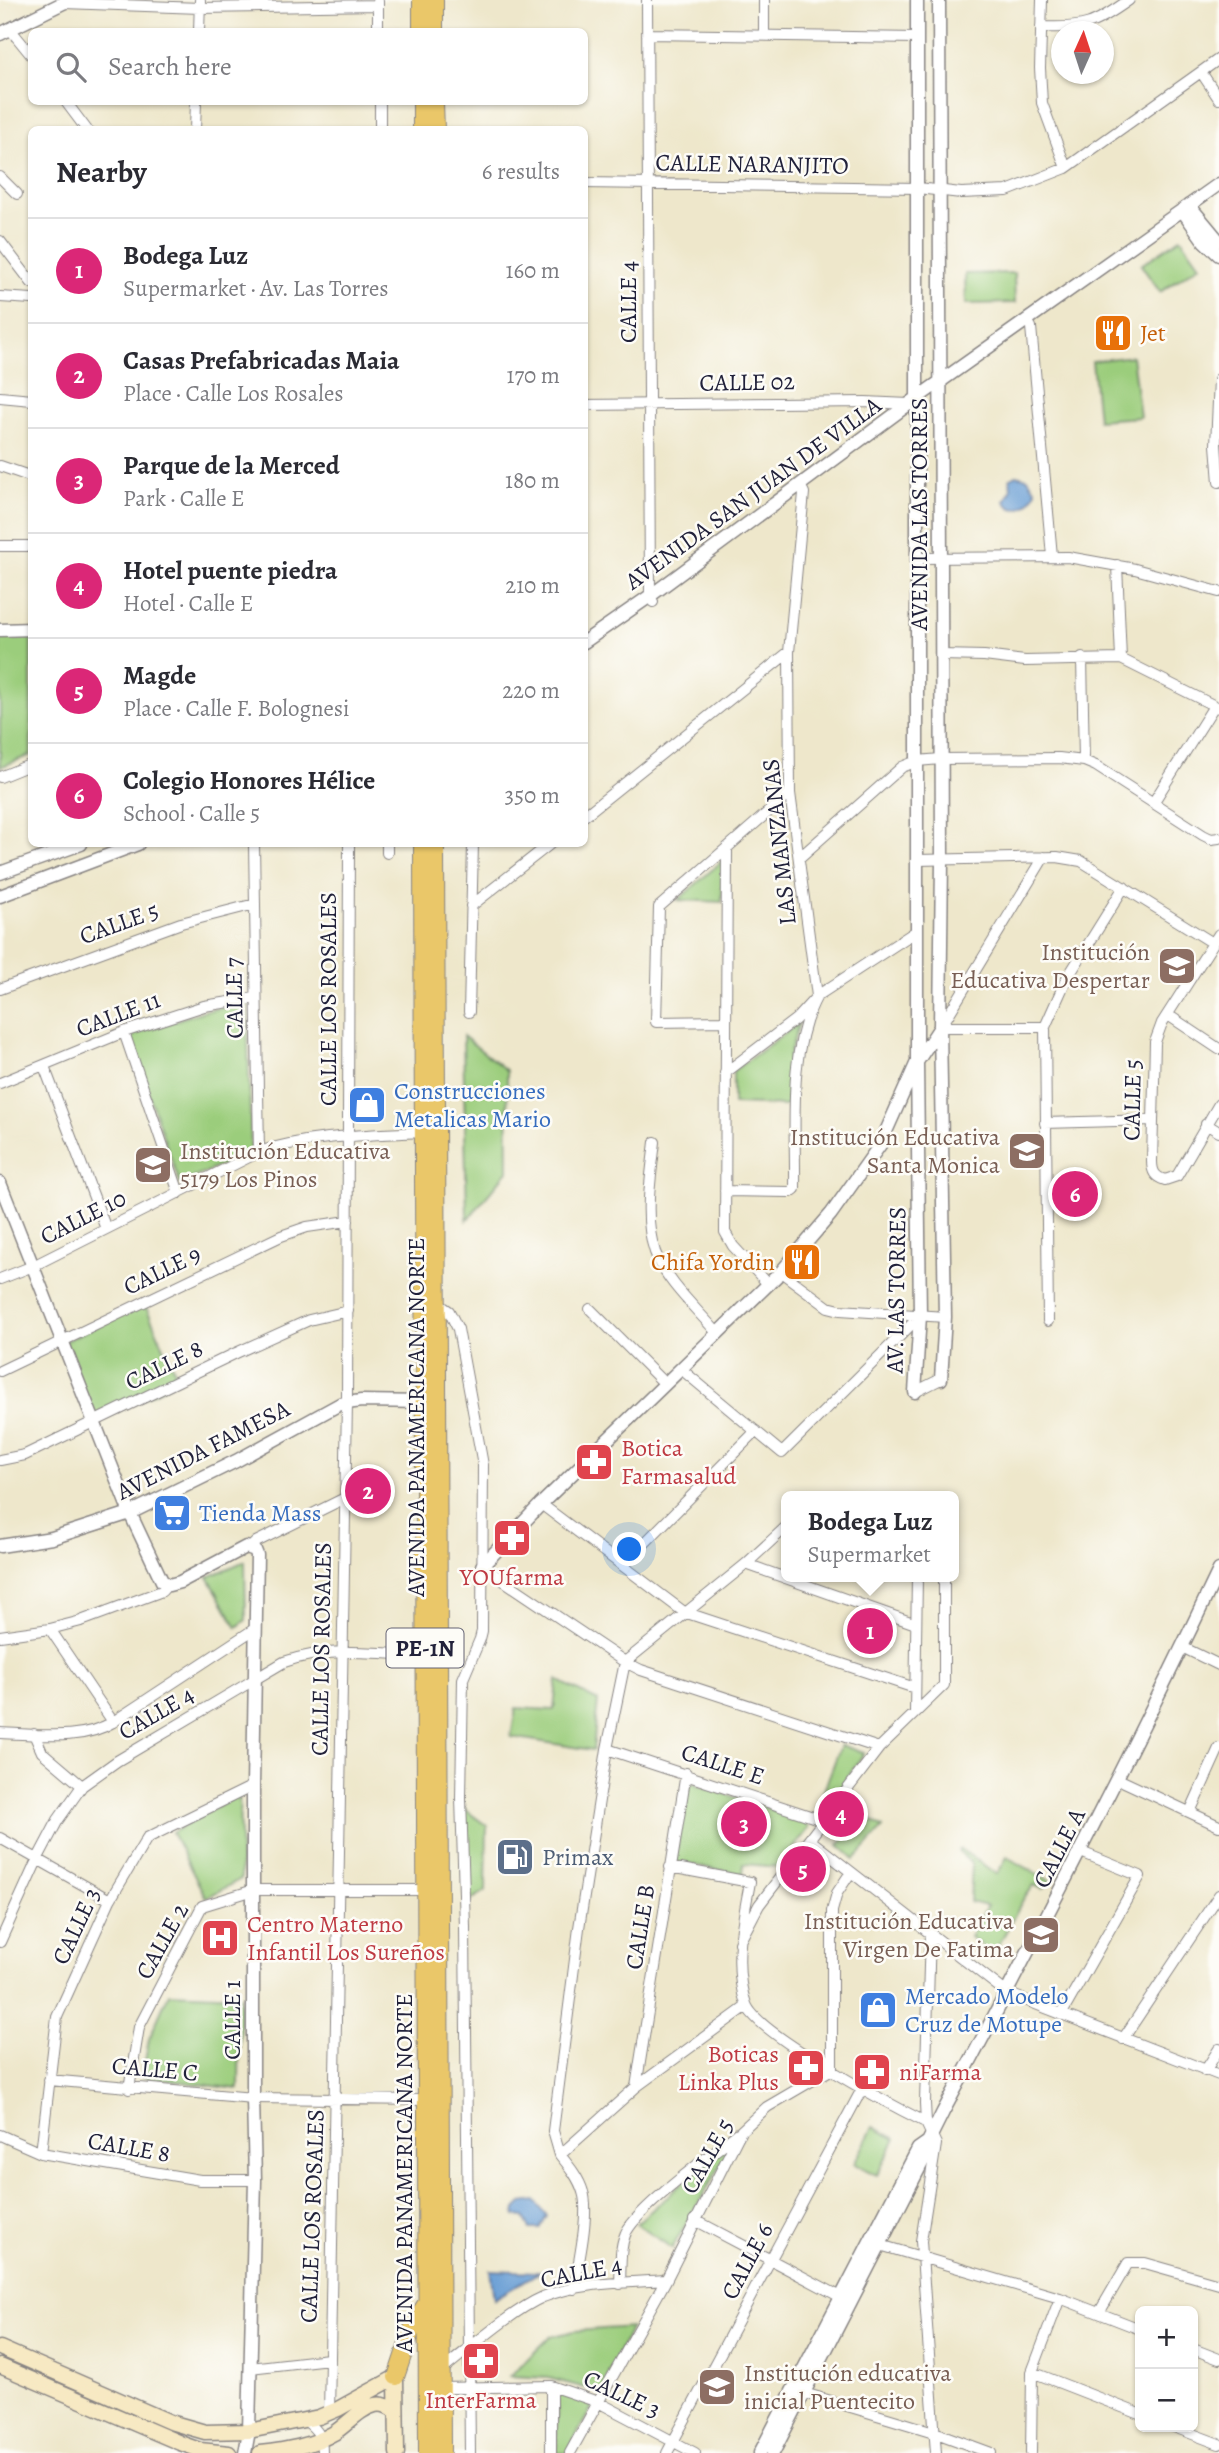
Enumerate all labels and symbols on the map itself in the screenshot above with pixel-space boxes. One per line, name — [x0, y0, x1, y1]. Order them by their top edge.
north arrow — [1051, 21, 1114, 84]
street label: CALLE NARANJITO — [655, 146, 849, 182]
street label: CALLE 4 — [612, 261, 644, 343]
restaurant icon: Jet — [1092, 312, 1134, 354]
place label: Jet — [1140, 317, 1166, 349]
street label: CALLE 02 — [699, 365, 795, 399]
street label: AVENIDA SAN JUAN DE VILLA — [618, 389, 888, 597]
street label: AVENIDA LAS TORRES — [903, 397, 935, 632]
street label: LAS MANZANAS — [754, 757, 804, 927]
street label: CALLE LOS ROSALES — [312, 892, 344, 1106]
street label: CALLE 5 — [75, 894, 163, 952]
place label: Institución Educativa Despertar — [950, 936, 1150, 996]
school or university icon: Institución Educativa Despertar — [1156, 945, 1198, 987]
street label: CALLE 7 — [217, 956, 251, 1039]
street label: CALLE 11 — [71, 983, 165, 1045]
street label: CALLE 5 — [1115, 1059, 1149, 1141]
place label: Construcciones Metalicas Mario — [394, 1075, 551, 1135]
shop icon: Construcciones Metalicas Mario — [346, 1084, 388, 1126]
place label: Institución Educativa Santa Monica — [790, 1121, 1001, 1181]
school or university icon: Institución Educativa Santa Monica — [1006, 1130, 1048, 1172]
place label: Institución Educativa 5179 Los Pinos — [180, 1135, 391, 1195]
school or university icon: Institución Educativa 5179 Los Pinos — [132, 1144, 174, 1186]
pin: 6 — [1052, 1168, 1098, 1220]
street label: CALLE 10 — [35, 1182, 131, 1252]
street label: AV. LAS TORRES — [879, 1206, 913, 1375]
street label: AVENIDA PANAMERICANA NORTE — [400, 1237, 432, 1598]
street label: CALLE 9 — [118, 1238, 206, 1302]
restaurant icon: Chifa Yordin — [781, 1241, 823, 1283]
place label: Chifa Yordin — [651, 1246, 775, 1278]
street label: CALLE 8 — [120, 1332, 208, 1398]
street label: AVENIDA FAMESA — [110, 1392, 296, 1508]
place label: Botica Farmasalud — [621, 1432, 736, 1492]
pharmacy icon: Botica Farmasalud — [573, 1441, 615, 1483]
pin: 2 — [345, 1465, 391, 1517]
supermarket icon: Tienda Mass — [151, 1492, 193, 1534]
place label: Tienda Mass — [199, 1497, 321, 1529]
pharmacy icon: YOUfarma — [491, 1517, 533, 1559]
your location — [612, 1532, 646, 1566]
street label: CALLE LOS ROSALES — [303, 1542, 339, 1756]
place label: YOUfarma — [459, 1561, 565, 1593]
pin: 1 — [847, 1605, 893, 1657]
road number: PE-1N — [386, 1628, 464, 1667]
street label: CALLE 4 — [112, 1679, 200, 1747]
street label: CALLE E — [677, 1736, 769, 1792]
pin: 4 — [818, 1788, 864, 1840]
pin: 3 — [721, 1798, 767, 1850]
street label: CALLE A — [1025, 1802, 1093, 1893]
fuel station icon: Primax — [494, 1836, 536, 1878]
place label: Primax — [542, 1841, 614, 1873]
pin: 5 — [780, 1843, 826, 1895]
street label: CALLE 3 — [44, 1882, 108, 1970]
street label: CALLE B — [617, 1882, 663, 1972]
street label: CALLE 2 — [128, 1897, 196, 1985]
place label: Institución Educativa Virgen De Fatima — [804, 1905, 1015, 1965]
place label: Centro Materno Infantil Los Sureños — [247, 1908, 445, 1968]
school or university icon: Institución Educativa Virgen De Fatima — [1020, 1914, 1062, 1956]
hospital icon: Centro Materno Infantil Los Sureños — [199, 1917, 241, 1959]
street label: CALLE 1 — [216, 1980, 248, 2060]
place label: Mercado Modelo Cruz de Motupe — [905, 1980, 1069, 2040]
shop icon: Mercado Modelo Cruz de Motupe — [857, 1989, 899, 2031]
street label: AVENIDA PANAMERICANA NORTE — [388, 1993, 420, 2354]
place label: Boticas Linka Plus — [678, 2038, 779, 2098]
pharmacy icon: Boticas Linka Plus — [785, 2047, 827, 2089]
street label: CALLE C — [111, 2049, 199, 2089]
pharmacy icon: niFarma — [851, 2051, 893, 2093]
place label: niFarma — [899, 2056, 983, 2088]
street label: CALLE LOS ROSALES — [292, 2109, 332, 2323]
street label: CALLE 5 — [673, 2113, 741, 2199]
street label: CALLE 8 — [85, 2124, 173, 2170]
street label: CALLE 6 — [714, 2217, 780, 2305]
street label: CALLE 4 — [538, 2248, 625, 2296]
pharmacy icon: InterFarma — [460, 2340, 502, 2382]
place label: Institución educativa inicial Puentecito — [744, 2357, 952, 2417]
street label: CALLE 3 — [578, 2362, 666, 2426]
school or university icon: Institución educativa inicial Puentecito — [696, 2366, 738, 2408]
place label: InterFarma — [425, 2384, 538, 2416]

